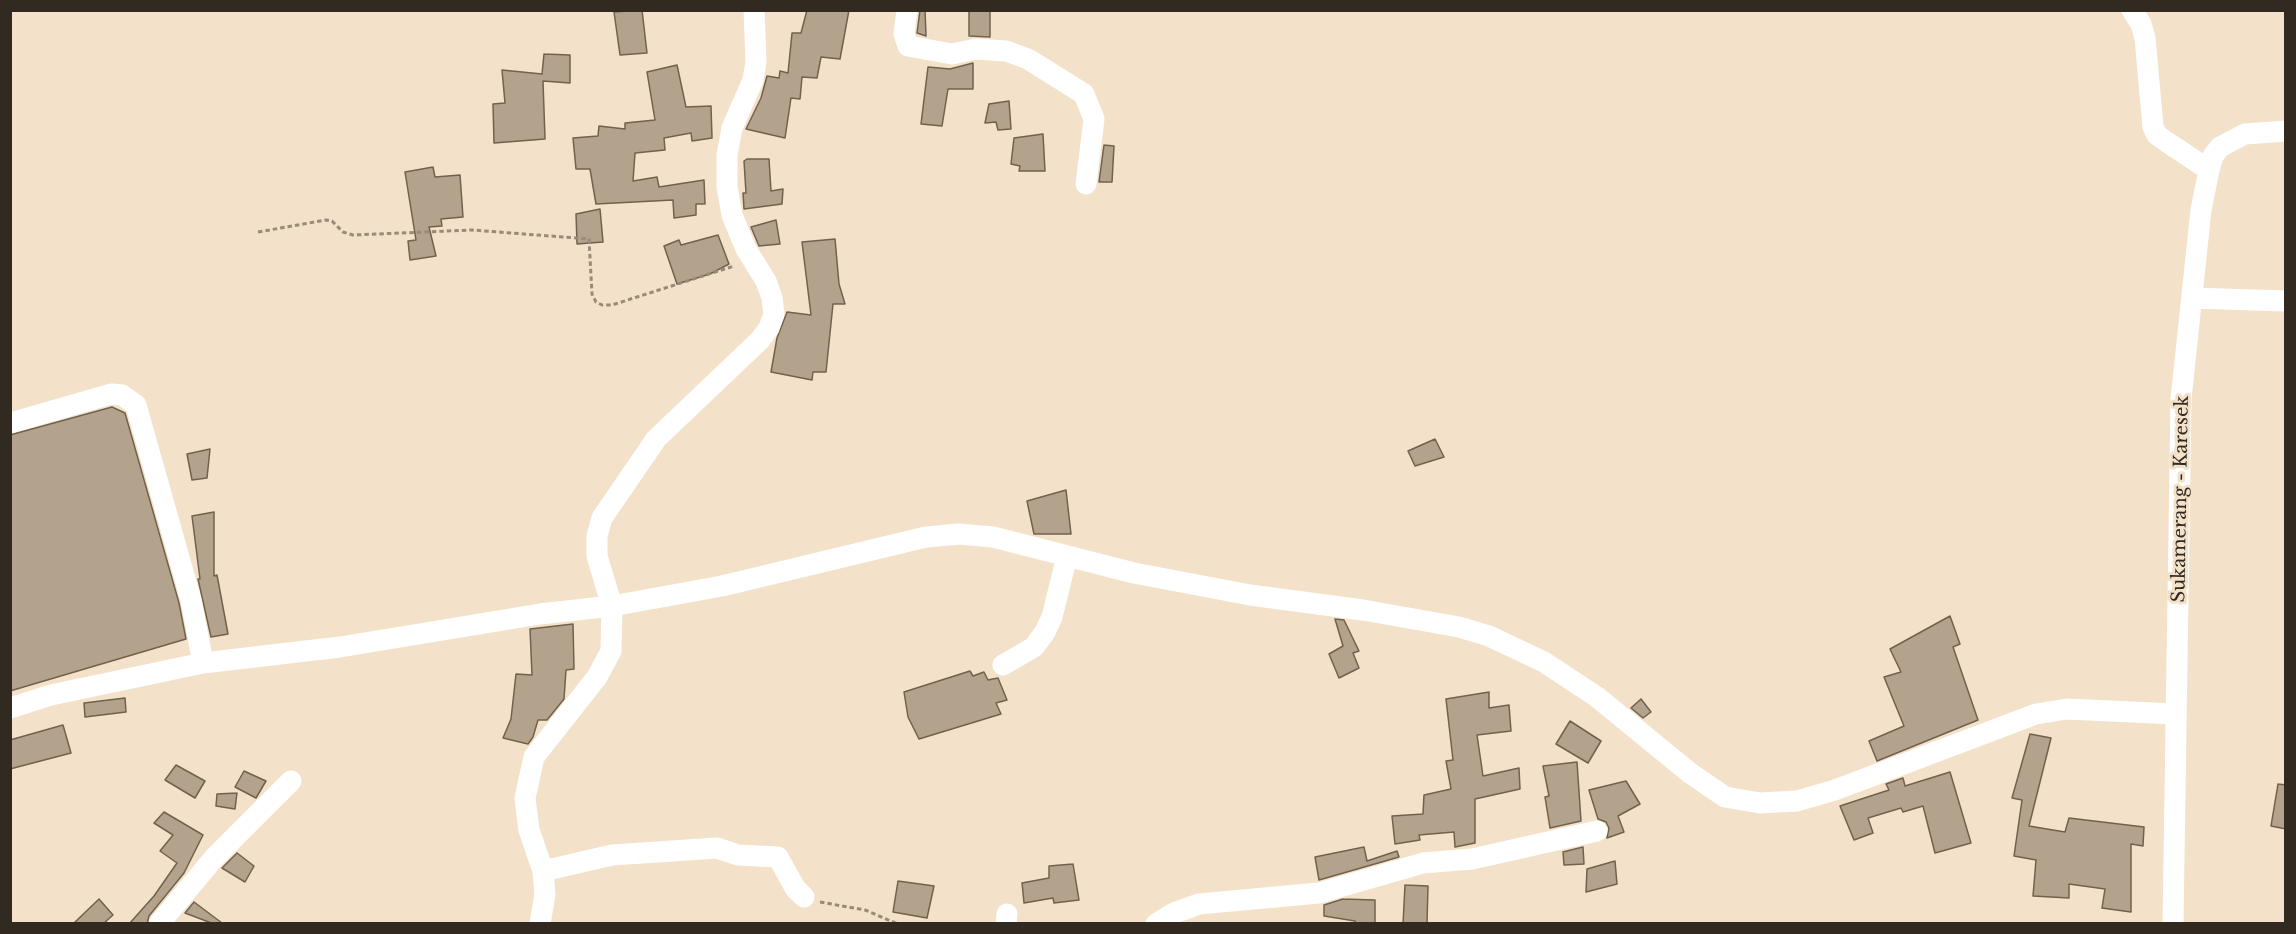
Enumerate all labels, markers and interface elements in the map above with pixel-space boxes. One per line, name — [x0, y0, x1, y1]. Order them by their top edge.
street label: Sukamerang - Karesek — [2168, 395, 2194, 603]

